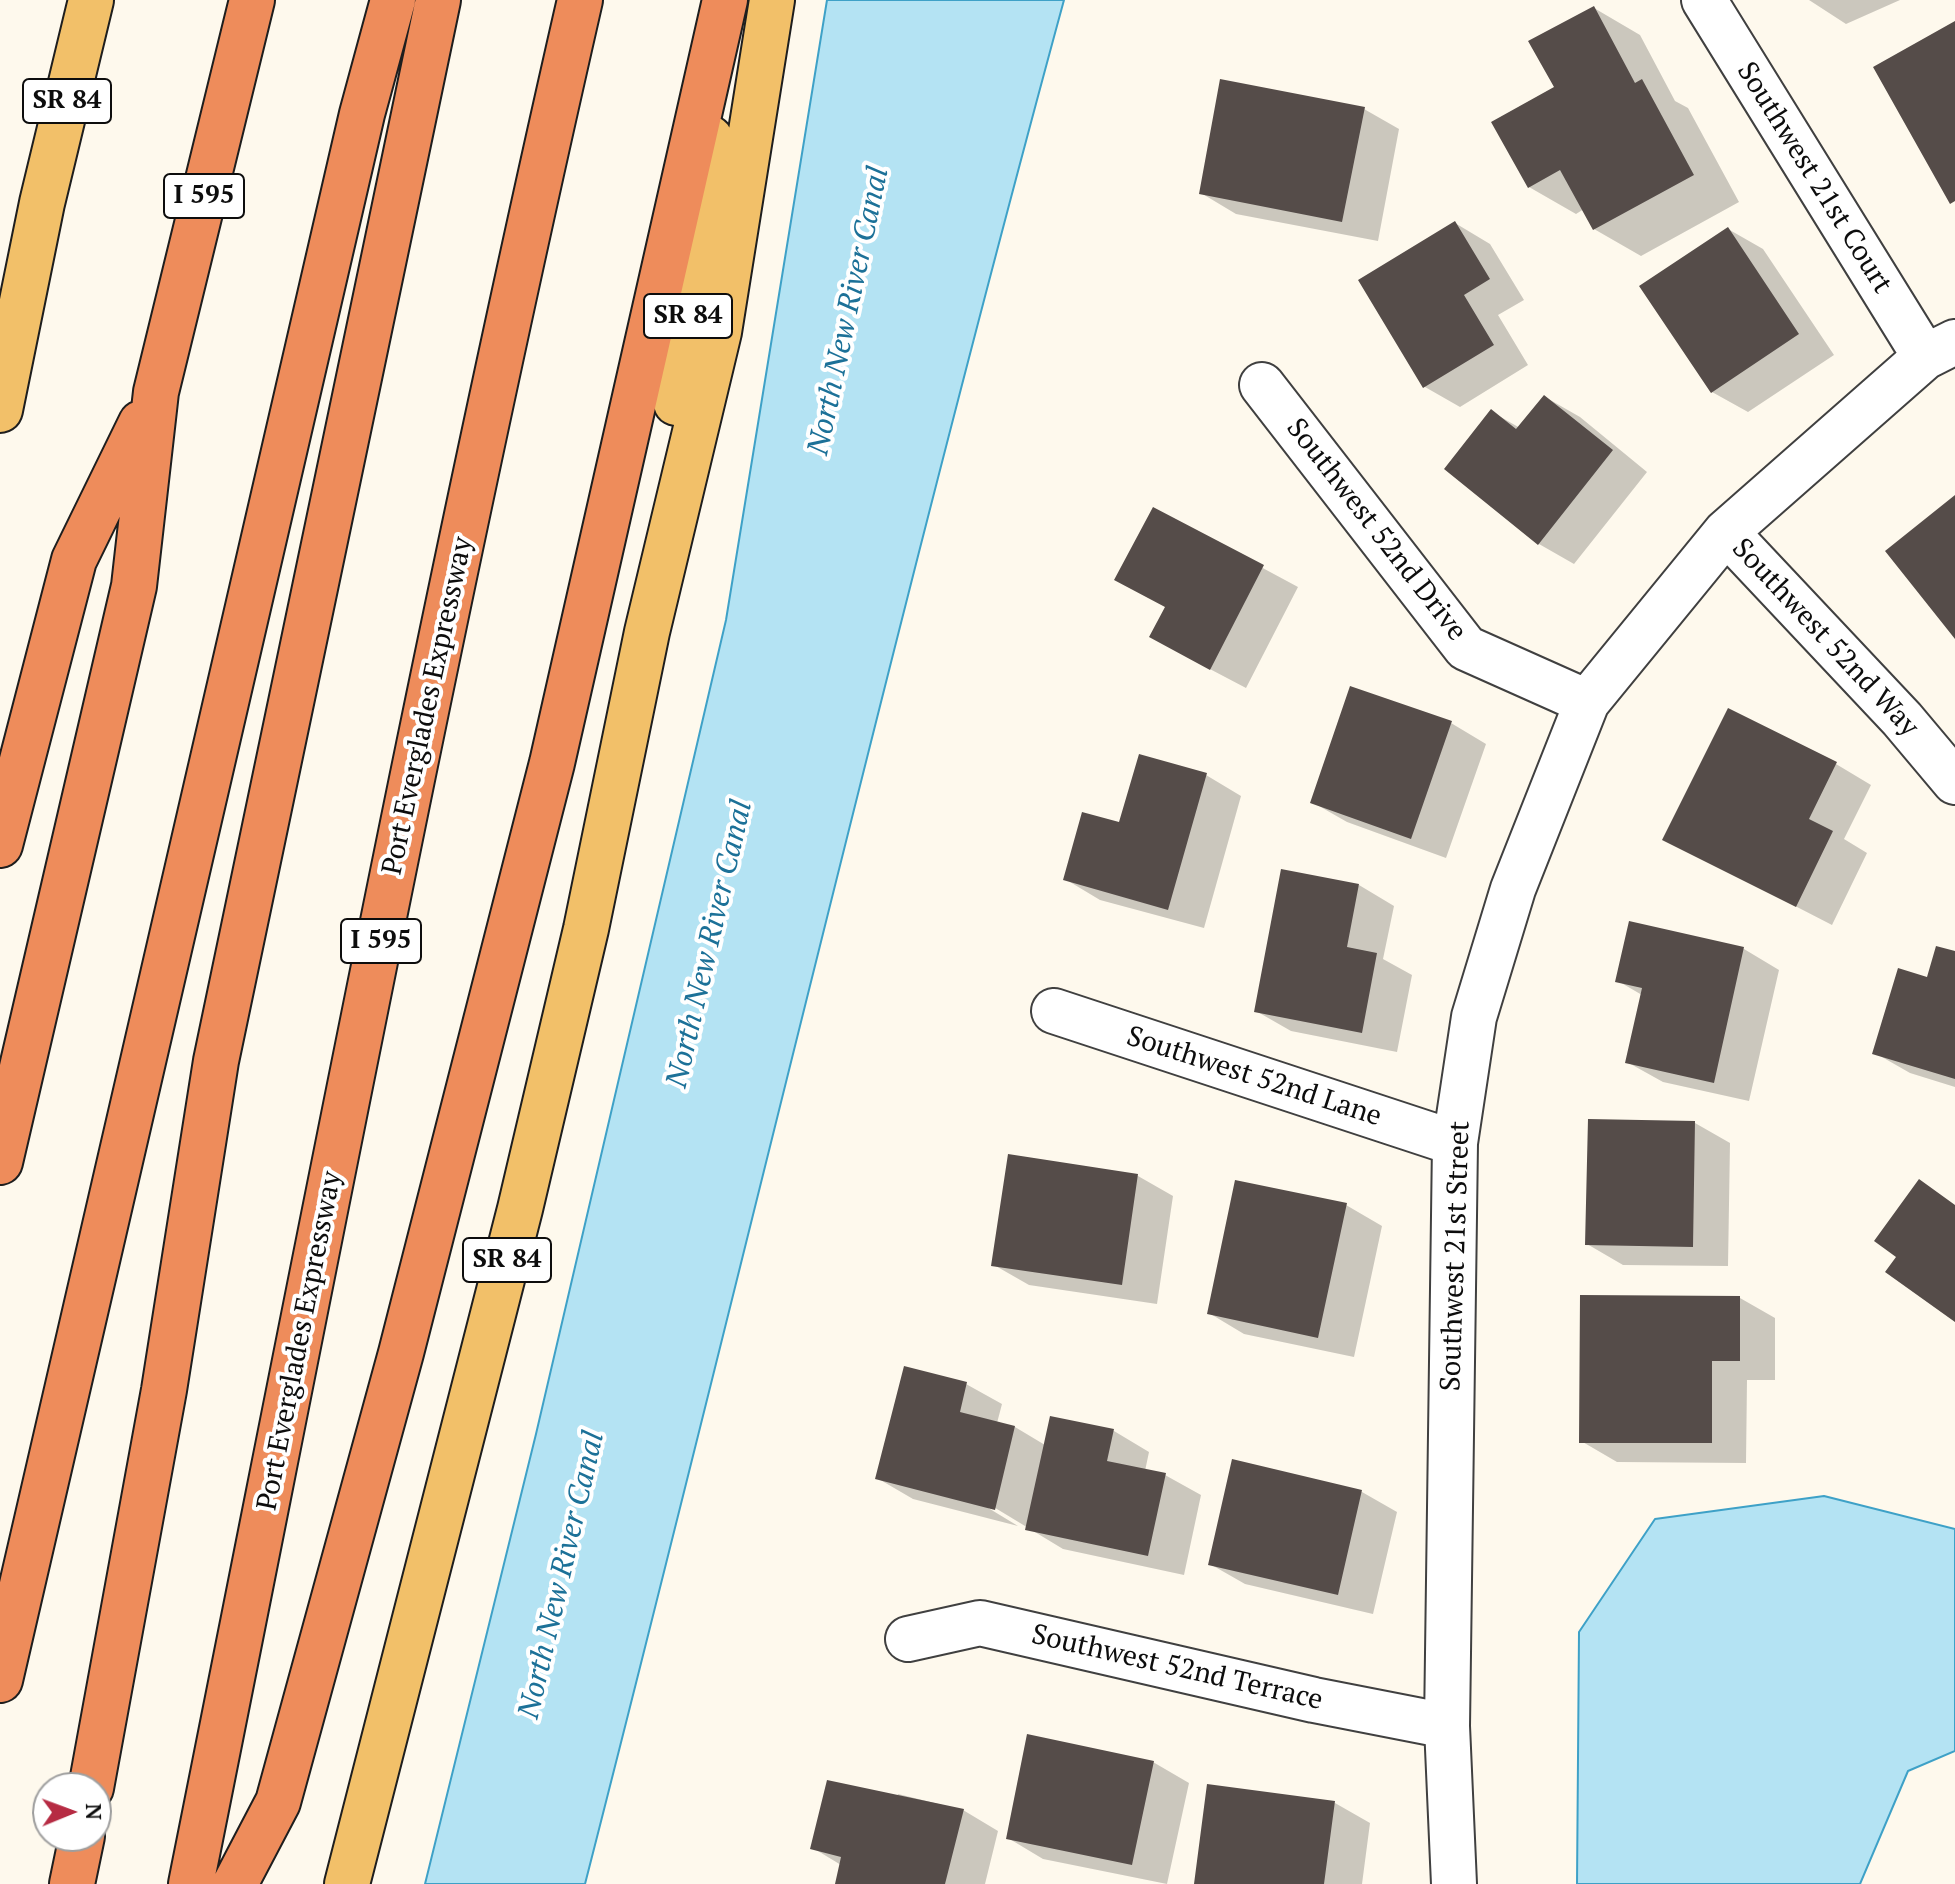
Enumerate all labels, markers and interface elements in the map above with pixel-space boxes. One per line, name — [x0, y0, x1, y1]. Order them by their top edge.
street label: Southwest 21st Court — [1729, 56, 1899, 300]
road number: SR 84 — [23, 79, 111, 123]
water label: North New River Canal — [801, 164, 897, 458]
road number: I 595 — [164, 174, 244, 218]
road number: SR 84 — [644, 294, 732, 338]
street label: Southwest 52nd Drive — [1279, 412, 1473, 648]
street label: Southwest 52nd Way — [1725, 532, 1925, 744]
street label: Port Everglades Expressway — [376, 534, 480, 878]
water label: North New River Canal — [659, 797, 761, 1091]
road number: I 595 — [341, 919, 421, 963]
street label: Southwest 52nd Lane — [1122, 1020, 1386, 1134]
street label: Southwest 21st Street — [1434, 1120, 1478, 1392]
street label: Port Everglades Expressway — [251, 1169, 349, 1513]
road number: SR 84 — [463, 1238, 551, 1282]
water label: North New River Canal — [511, 1428, 613, 1722]
street label: Southwest 52nd Terrace — [1028, 1618, 1326, 1718]
north arrow — [32, 1772, 112, 1852]
text: N — [80, 1803, 109, 1820]

